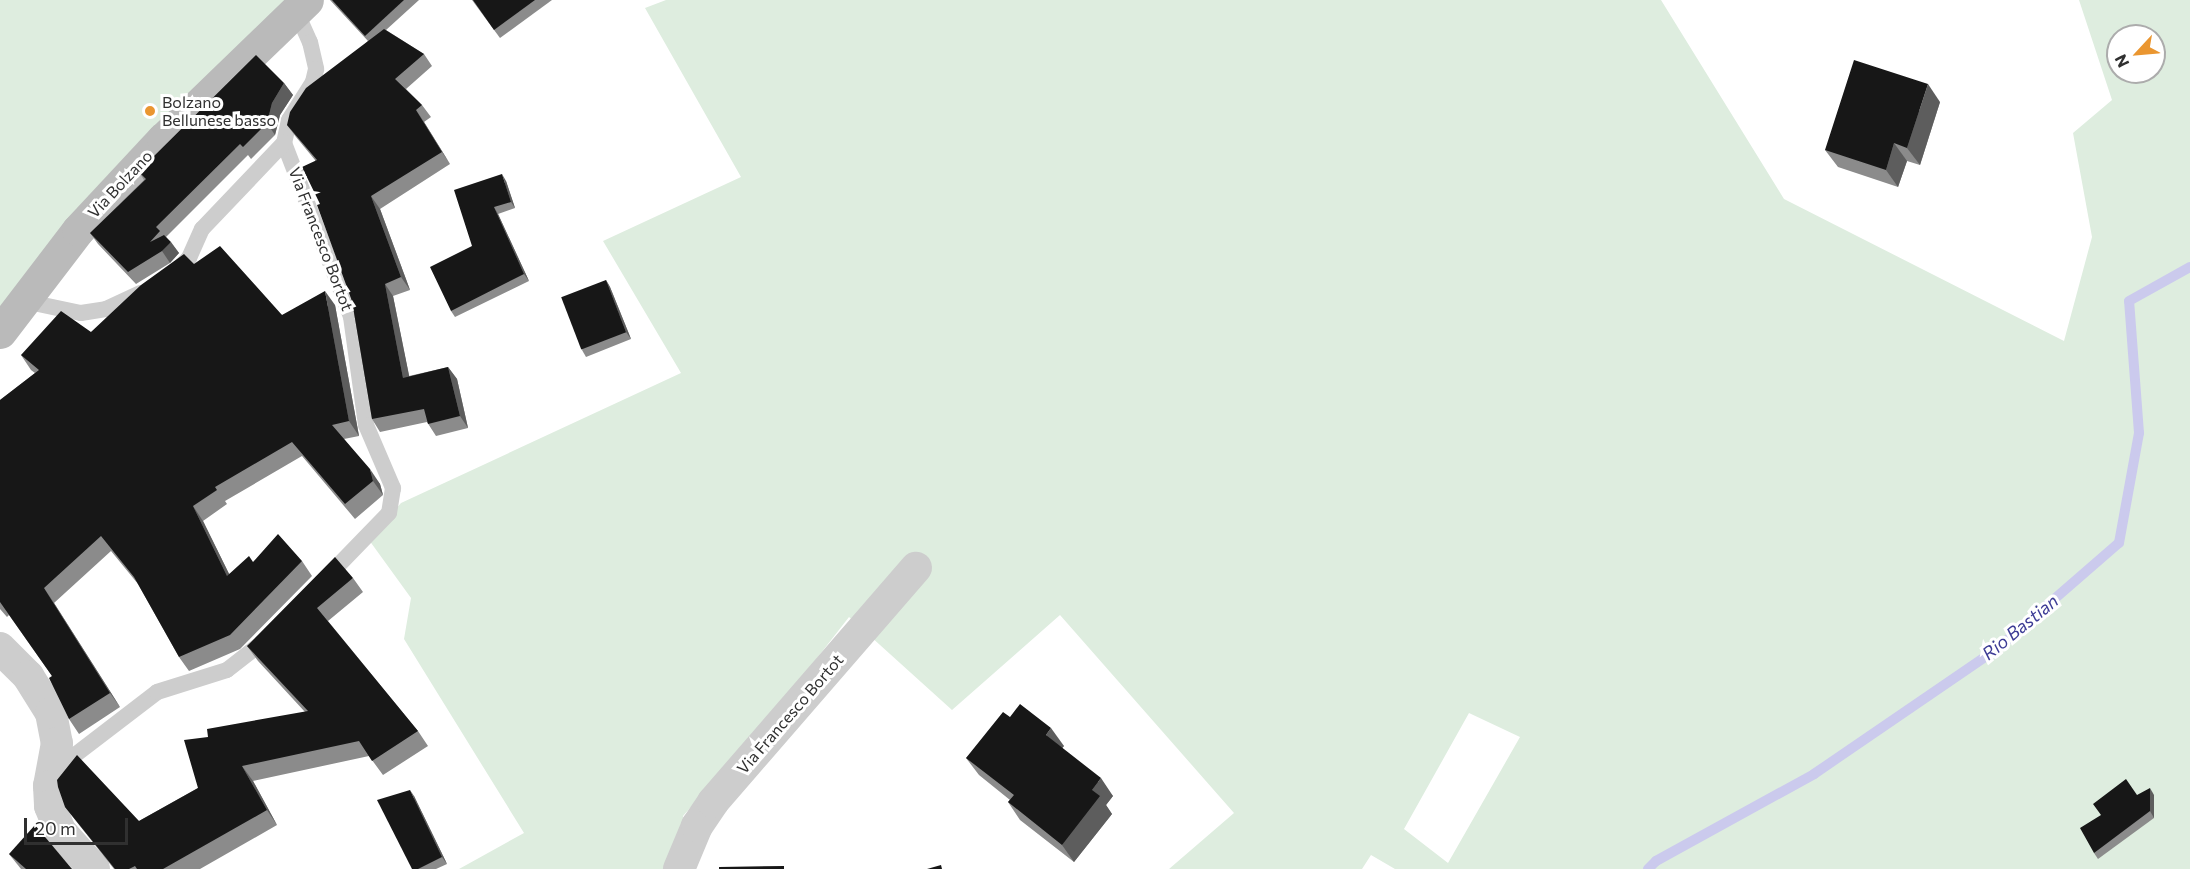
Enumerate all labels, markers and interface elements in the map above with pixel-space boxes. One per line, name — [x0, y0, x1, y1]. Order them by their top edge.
north arrow — [2106, 24, 2166, 84]
text: N — [2110, 52, 2132, 71]
place label: Bolzano Bellunese basso — [162, 92, 276, 130]
marker: Bolzano Bellunese basso — [143, 104, 157, 118]
street label: Via Bolzano — [84, 146, 156, 222]
street label: Via Francesco Bortot — [285, 165, 357, 313]
water label: Rio Bastian — [1978, 590, 2062, 664]
street label: Via Francesco Bortot — [733, 650, 847, 778]
scale bar — [27, 806, 130, 844]
text: 20 m — [35, 817, 76, 839]

